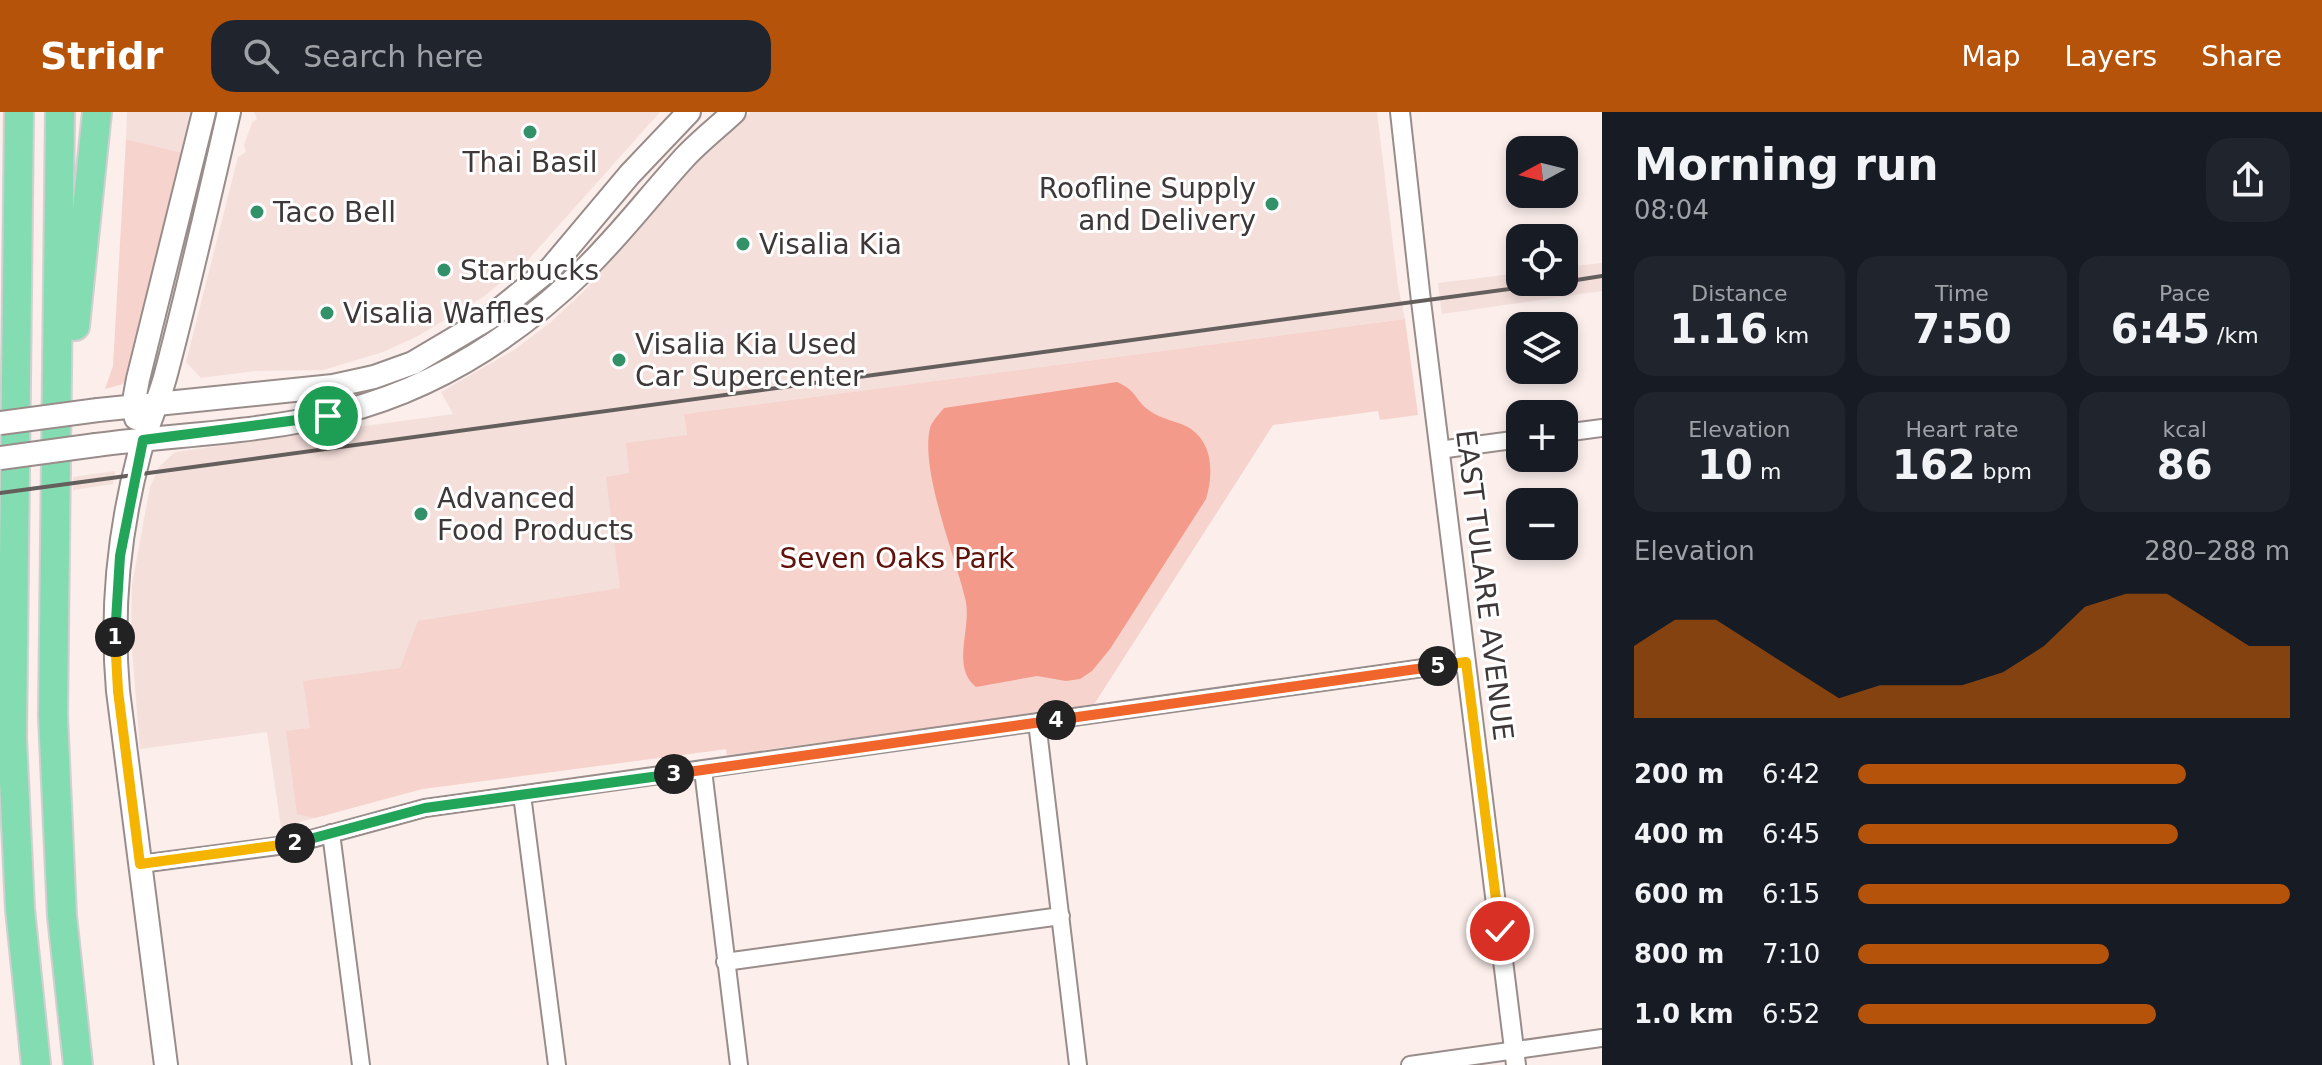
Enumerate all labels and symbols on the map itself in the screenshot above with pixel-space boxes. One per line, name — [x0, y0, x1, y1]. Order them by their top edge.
marker: Thai Basil — [521, 123, 539, 141]
north arrow — [1506, 136, 1578, 208]
place label: Thai Basil — [461, 146, 598, 179]
place label: Roofline Supply and Delivery — [1039, 172, 1256, 237]
marker: Roofline Supply and Delivery — [1263, 195, 1281, 213]
place label: Taco Bell — [272, 196, 396, 229]
marker: Taco Bell — [248, 203, 266, 221]
place label: Visalia Kia — [759, 228, 902, 261]
marker: Visalia Kia — [734, 235, 752, 253]
place label: Starbucks — [460, 254, 599, 287]
marker: Starbucks — [435, 261, 453, 279]
place label: Visalia Waffles — [343, 297, 545, 330]
marker: Visalia Waffles — [318, 304, 336, 322]
place label: Visalia Kia Used Car Supercenter — [635, 328, 864, 393]
marker: Visalia Kia Used Car Supercenter — [610, 351, 628, 369]
pin — [294, 382, 362, 450]
street label: EAST TULARE AVENUE — [1449, 428, 1520, 742]
place label: Advanced Food Products — [437, 482, 634, 547]
marker: Advanced Food Products — [412, 505, 430, 523]
park label: Seven Oaks Park — [780, 542, 1015, 575]
pin: 1 — [95, 617, 135, 657]
pin: 5 — [1418, 646, 1458, 686]
pin: 4 — [1036, 700, 1076, 740]
pin: 3 — [654, 754, 694, 794]
pin: 2 — [275, 823, 315, 863]
pin — [1466, 897, 1534, 965]

